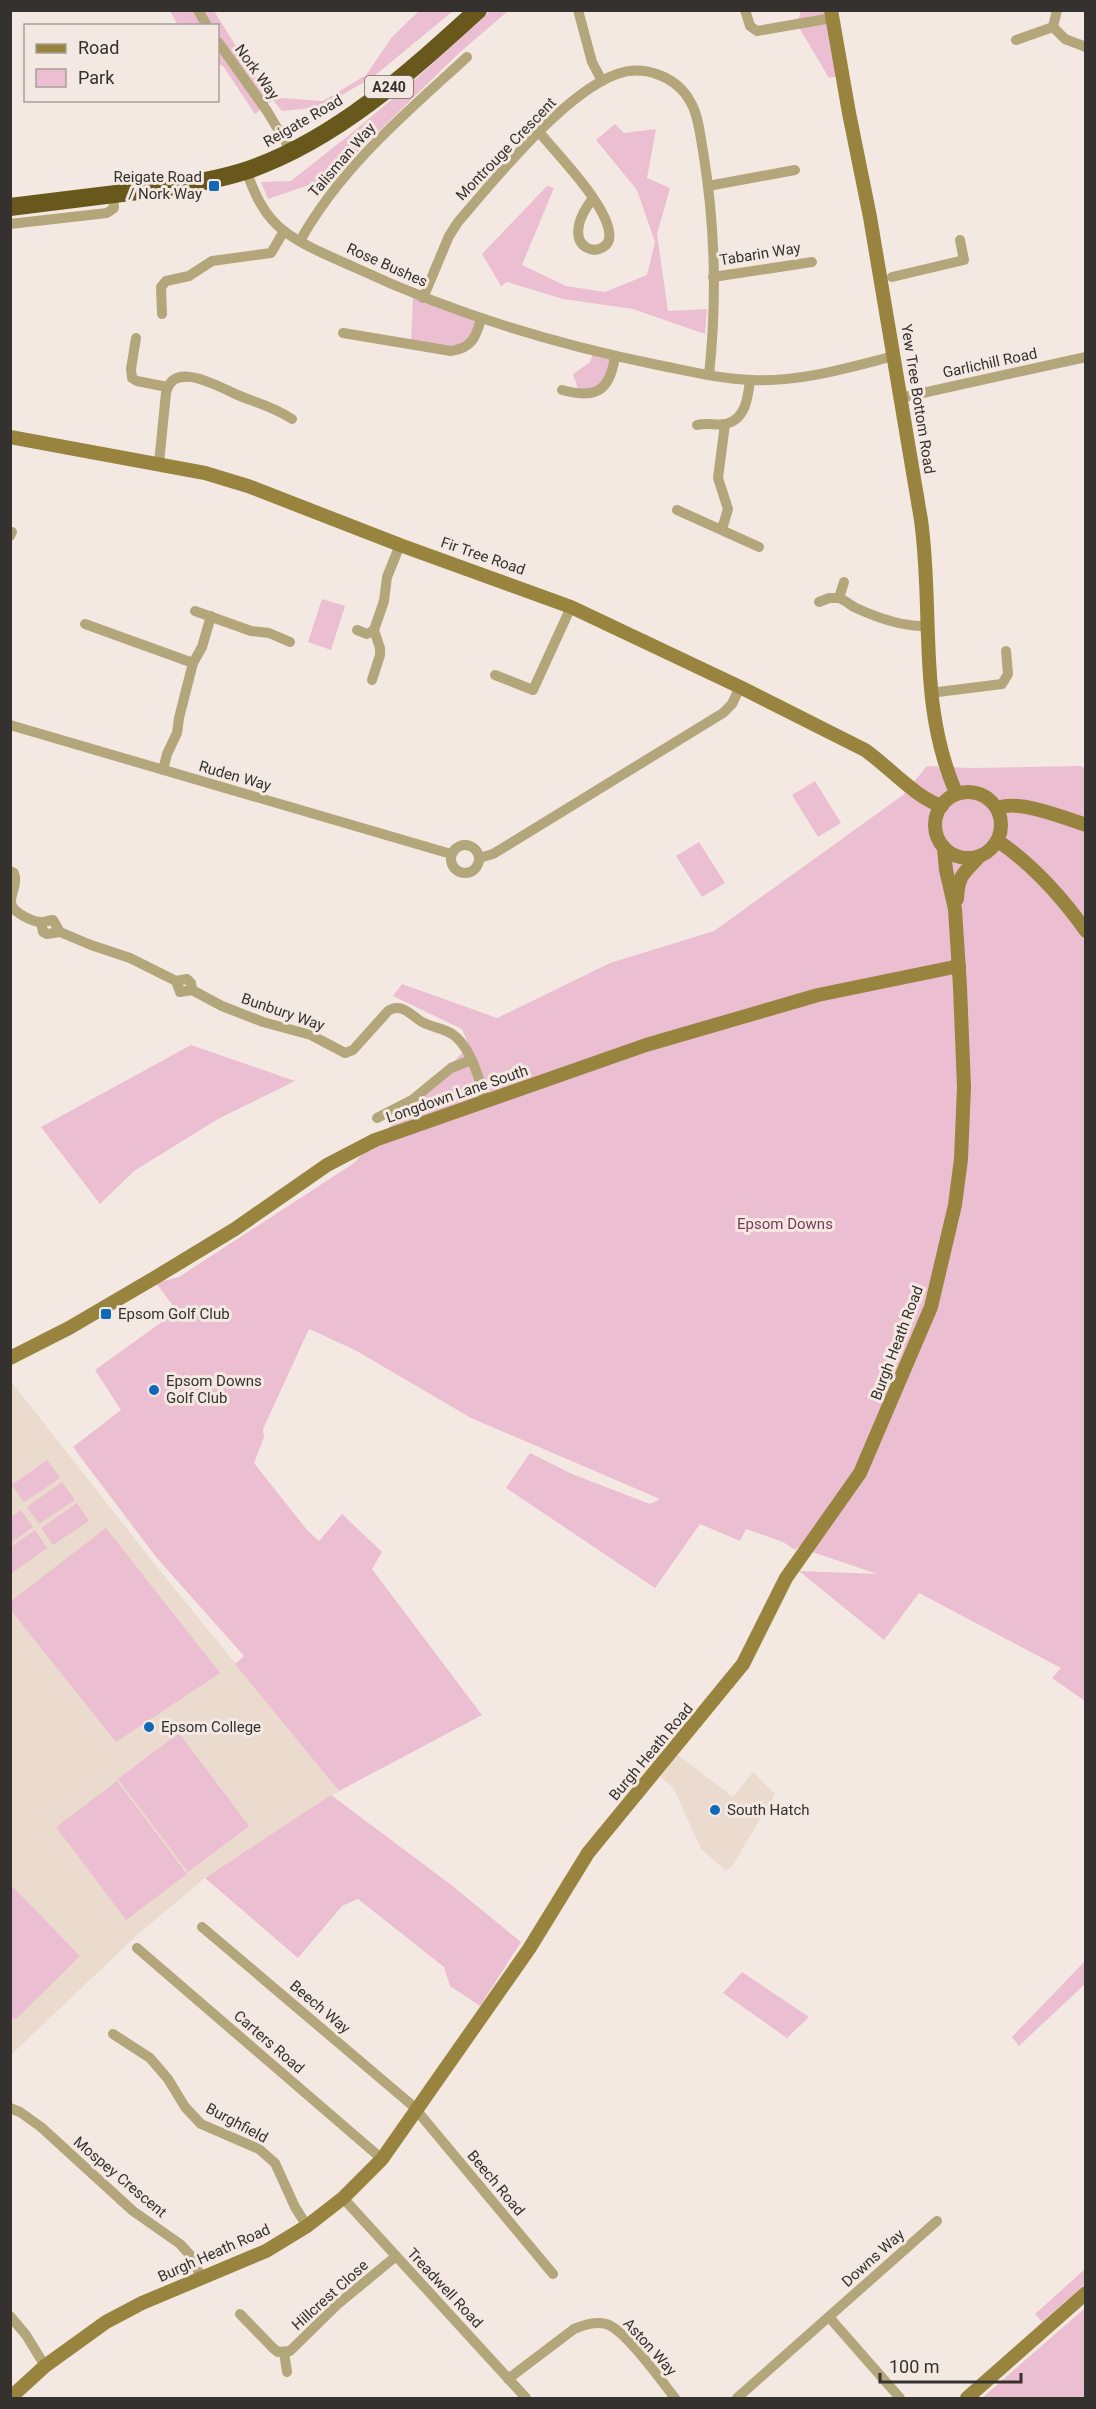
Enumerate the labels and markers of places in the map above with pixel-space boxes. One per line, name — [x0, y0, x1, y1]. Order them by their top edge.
place label: Reigate Road / Nork Way — [114, 168, 202, 203]
marker: Reigate Road / Nork Way — [207, 179, 221, 193]
place label: Epsom Golf Club — [118, 1305, 230, 1323]
marker: Epsom Golf Club — [99, 1307, 113, 1321]
place label: Epsom Downs Golf Club — [166, 1372, 262, 1407]
marker: Epsom Downs Golf Club — [147, 1383, 161, 1397]
place label: Epsom College — [161, 1718, 261, 1736]
marker: Epsom College — [142, 1720, 156, 1734]
place label: South Hatch — [727, 1801, 810, 1819]
marker: South Hatch — [708, 1803, 722, 1817]

